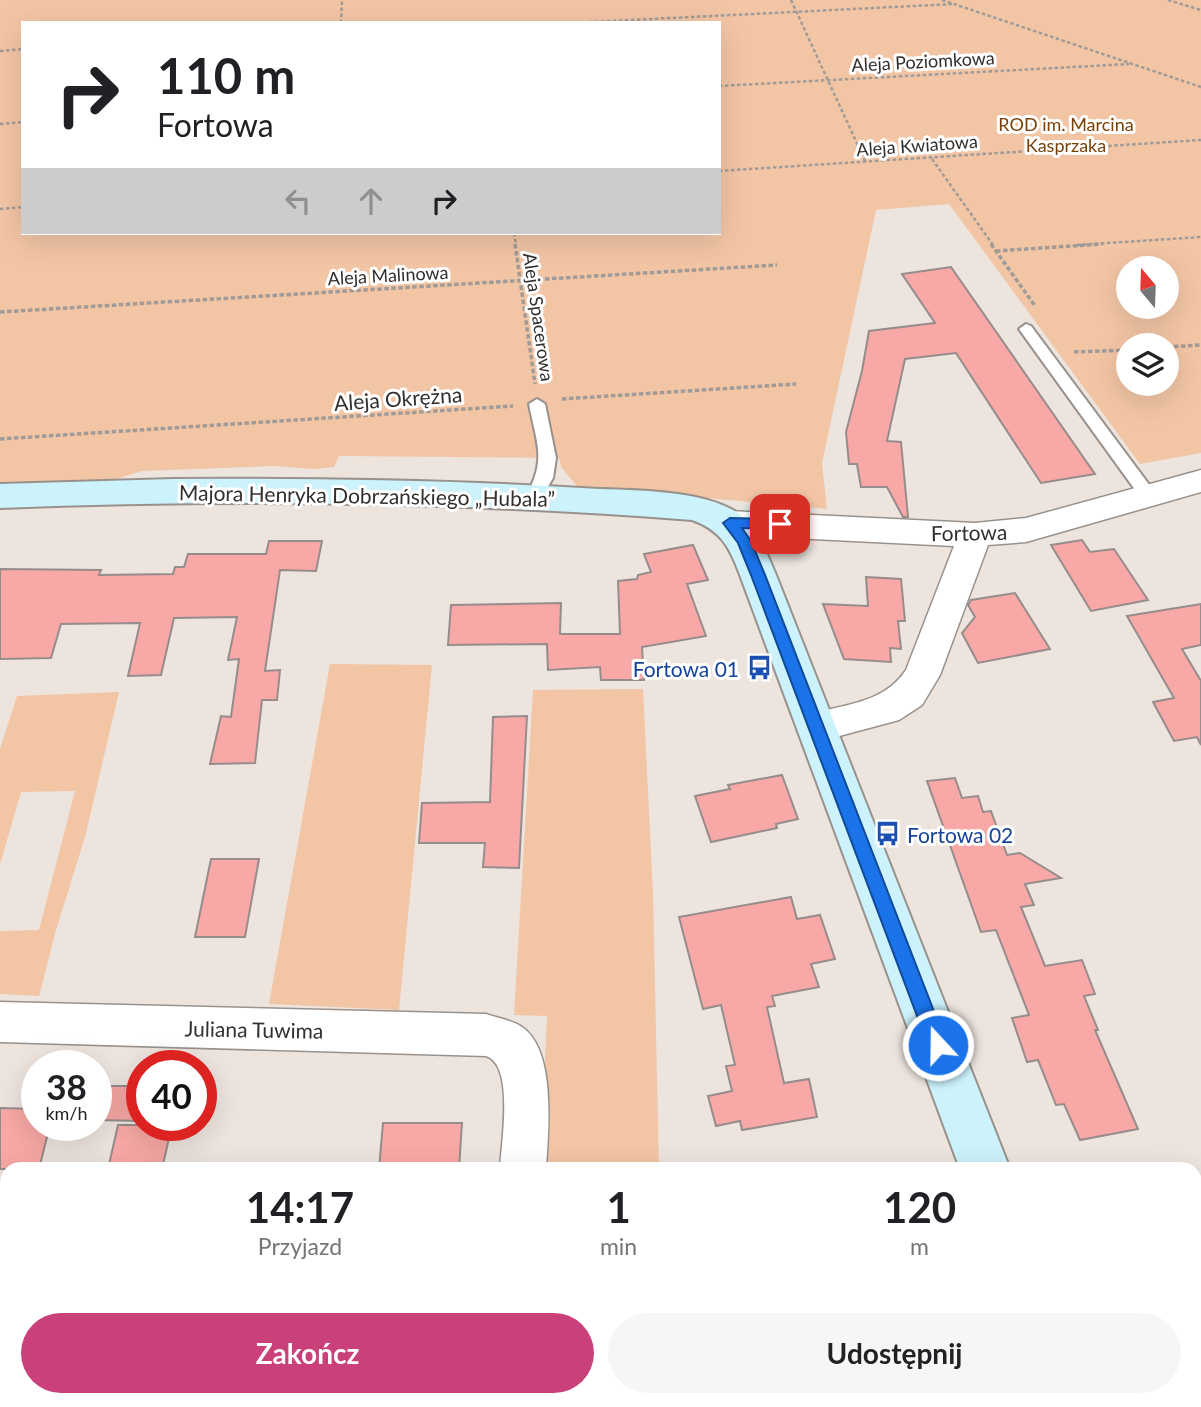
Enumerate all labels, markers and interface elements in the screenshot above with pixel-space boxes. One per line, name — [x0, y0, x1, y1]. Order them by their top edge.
text: 110 m — [157, 46, 295, 104]
street label: Aleja Poziomkowa — [851, 46, 995, 76]
icon: right — [42, 49, 133, 140]
text: Fortowa — [157, 105, 274, 144]
park label: ROD im. Marcina Kasprzaka — [998, 113, 1134, 156]
street label: Aleja Kwiatowa — [856, 130, 978, 160]
icon: left — [279, 182, 317, 220]
icon: ahead — [352, 182, 390, 220]
icon: right — [425, 182, 463, 220]
street label: Aleja Spacerowa — [519, 251, 559, 383]
north arrow — [1116, 256, 1180, 318]
map controls — [1116, 256, 1179, 396]
street label: Aleja Malinowa — [327, 261, 449, 289]
button: layers — [1116, 333, 1179, 396]
street label: Aleja Okrężna — [333, 381, 463, 415]
street label: Majora Henryka Dobrzańskiego „Hubala” — [179, 479, 555, 511]
pin — [750, 494, 810, 554]
icon: arrive — [761, 505, 799, 543]
street label: Fortowa — [931, 519, 1007, 545]
bus stop icon: Fortowa 01 — [745, 654, 773, 682]
place label: Fortowa 01 — [633, 656, 739, 681]
bus stop icon: Fortowa 02 — [873, 820, 901, 848]
place label: Fortowa 02 — [907, 822, 1013, 847]
position arrow — [901, 1008, 975, 1082]
street label: Juliana Tuwima — [184, 1015, 324, 1043]
speed limit sign: 40 — [126, 1050, 217, 1141]
text: 38 — [46, 1065, 87, 1107]
text: km/h — [45, 1102, 88, 1124]
text: 14:17 — [246, 1182, 354, 1232]
text: 1 — [606, 1182, 631, 1232]
text: 120 — [883, 1182, 956, 1232]
text: Przyjazd — [258, 1232, 342, 1260]
text: min — [600, 1232, 637, 1260]
text: m — [910, 1232, 929, 1260]
button: Zakończ — [21, 1313, 594, 1393]
button: Udostępnij — [608, 1313, 1181, 1393]

